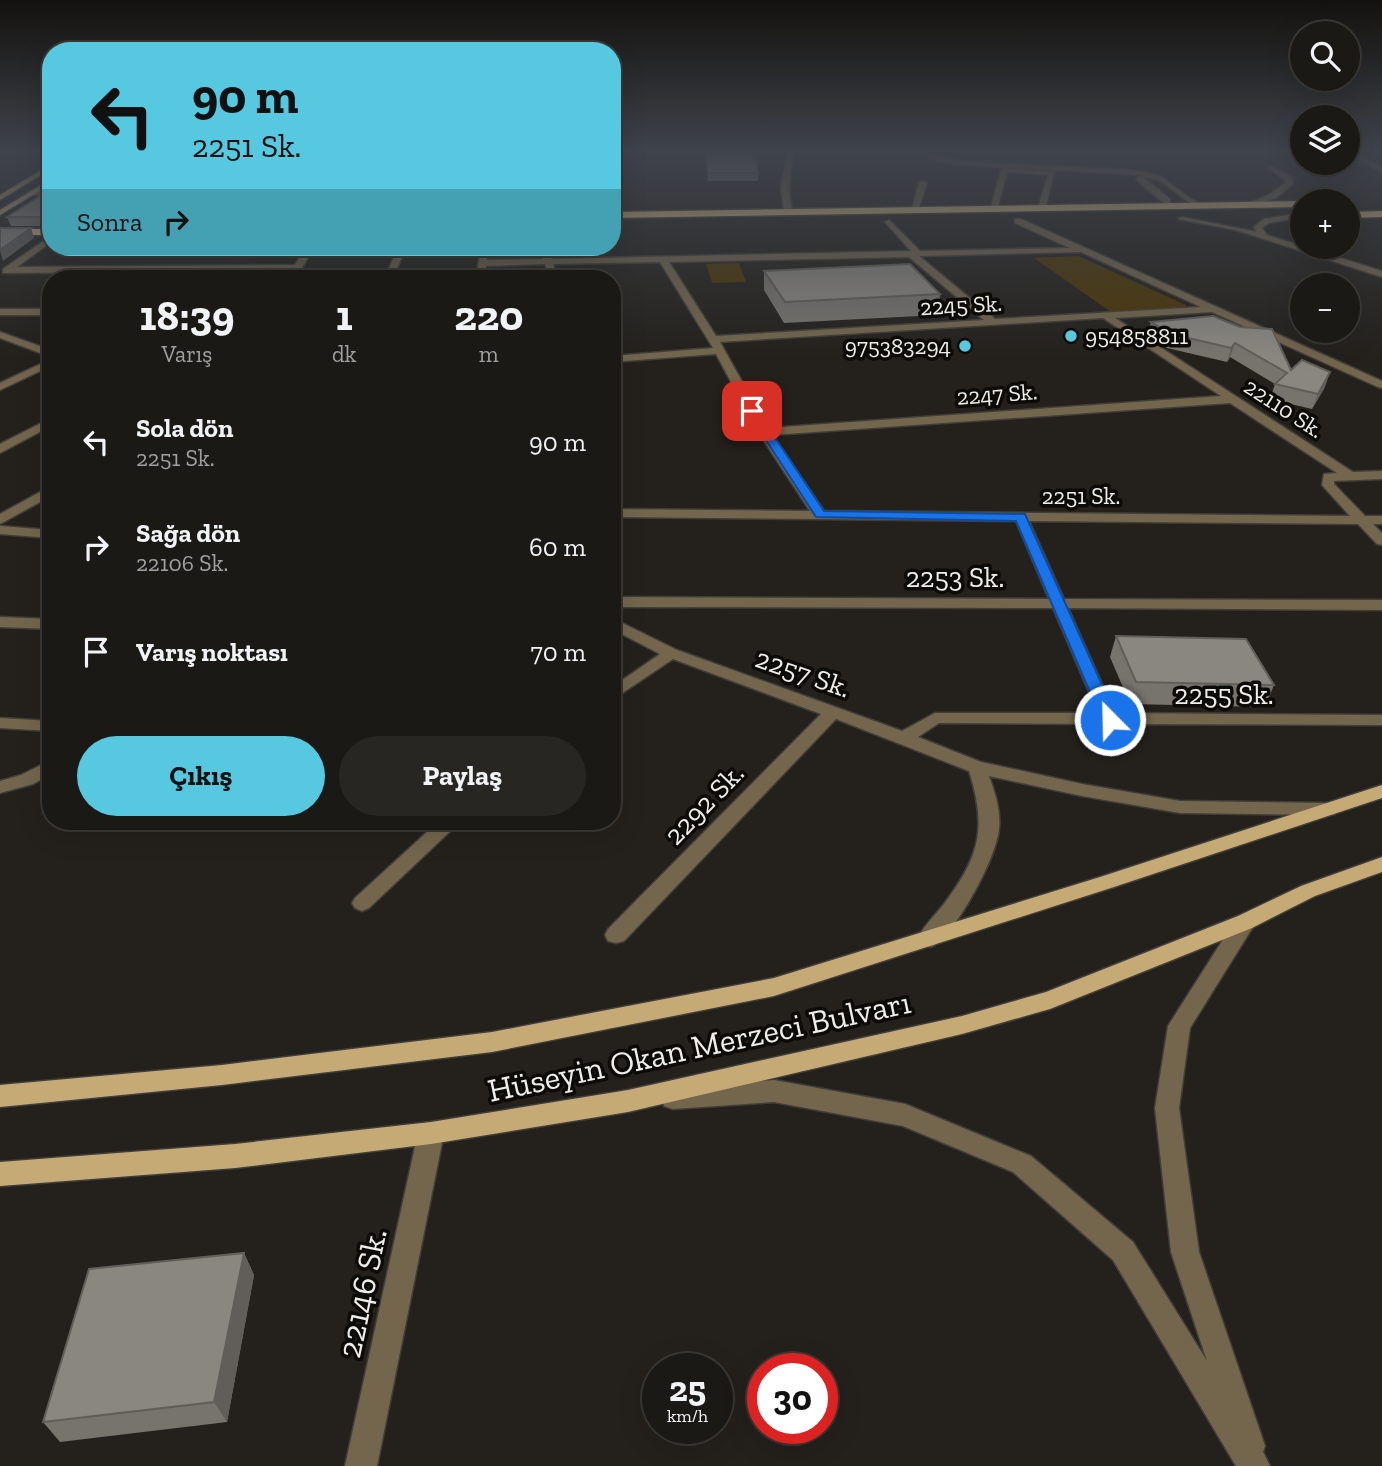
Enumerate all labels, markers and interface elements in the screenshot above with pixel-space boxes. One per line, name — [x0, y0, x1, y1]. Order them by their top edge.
map controls — [1290, 21, 1360, 343]
button: search — [1290, 21, 1360, 91]
text: 90 m — [192, 67, 299, 126]
icon: left — [77, 70, 168, 161]
button: layers — [1290, 105, 1360, 175]
text: 2251 Sk. — [192, 127, 301, 165]
button: + — [1290, 189, 1360, 259]
icon: right — [157, 203, 195, 241]
text: Sonra — [77, 206, 143, 238]
button: − — [1290, 273, 1360, 343]
street label: 2245 Sk. — [919, 289, 1003, 321]
text: 18:39 — [140, 290, 234, 341]
text: 1 — [336, 290, 353, 341]
text: 220 — [454, 290, 523, 341]
place label: 954858811 — [1085, 322, 1188, 350]
marker: 954858811 — [1063, 328, 1079, 344]
place label: 975383294 — [845, 332, 951, 360]
marker: 975383294 — [957, 338, 973, 354]
text: Varış — [162, 340, 212, 368]
text: dk — [332, 340, 357, 368]
text: m — [479, 340, 499, 368]
street label: 22110 Sk. — [1239, 372, 1329, 444]
street label: 2247 Sk. — [956, 377, 1038, 411]
pin — [722, 381, 782, 441]
icon: arrive — [733, 392, 771, 430]
text: Sola dön — [136, 412, 233, 444]
icon: left — [77, 423, 115, 461]
text: 90 m — [529, 426, 586, 458]
text: 2251 Sk. — [136, 444, 215, 472]
street label: 2251 Sk. — [1042, 482, 1120, 510]
text: Sağa dön — [136, 517, 240, 549]
icon: right — [77, 528, 115, 566]
text: 60 m — [529, 531, 586, 563]
text: 22106 Sk. — [136, 549, 228, 577]
street label: 2253 Sk. — [906, 561, 1004, 594]
icon: arrive — [77, 633, 115, 671]
text: Varış noktası — [136, 636, 288, 668]
text: 70 m — [530, 636, 586, 668]
street label: 2257 Sk. — [751, 641, 855, 705]
street label: 2255 Sk. — [1174, 678, 1274, 711]
position arrow — [1073, 683, 1147, 757]
button: Çıkış — [77, 736, 325, 816]
button: Paylaş — [339, 736, 586, 816]
street label: 2292 Sk. — [657, 757, 751, 851]
street label: Hüseyin Okan Merzeci Bulvarı — [484, 982, 914, 1110]
street label: 22146 Sk. — [329, 1225, 395, 1361]
speed limit sign: 30 — [747, 1353, 838, 1444]
text: 25 — [669, 1368, 706, 1410]
text: km/h — [667, 1405, 708, 1427]

